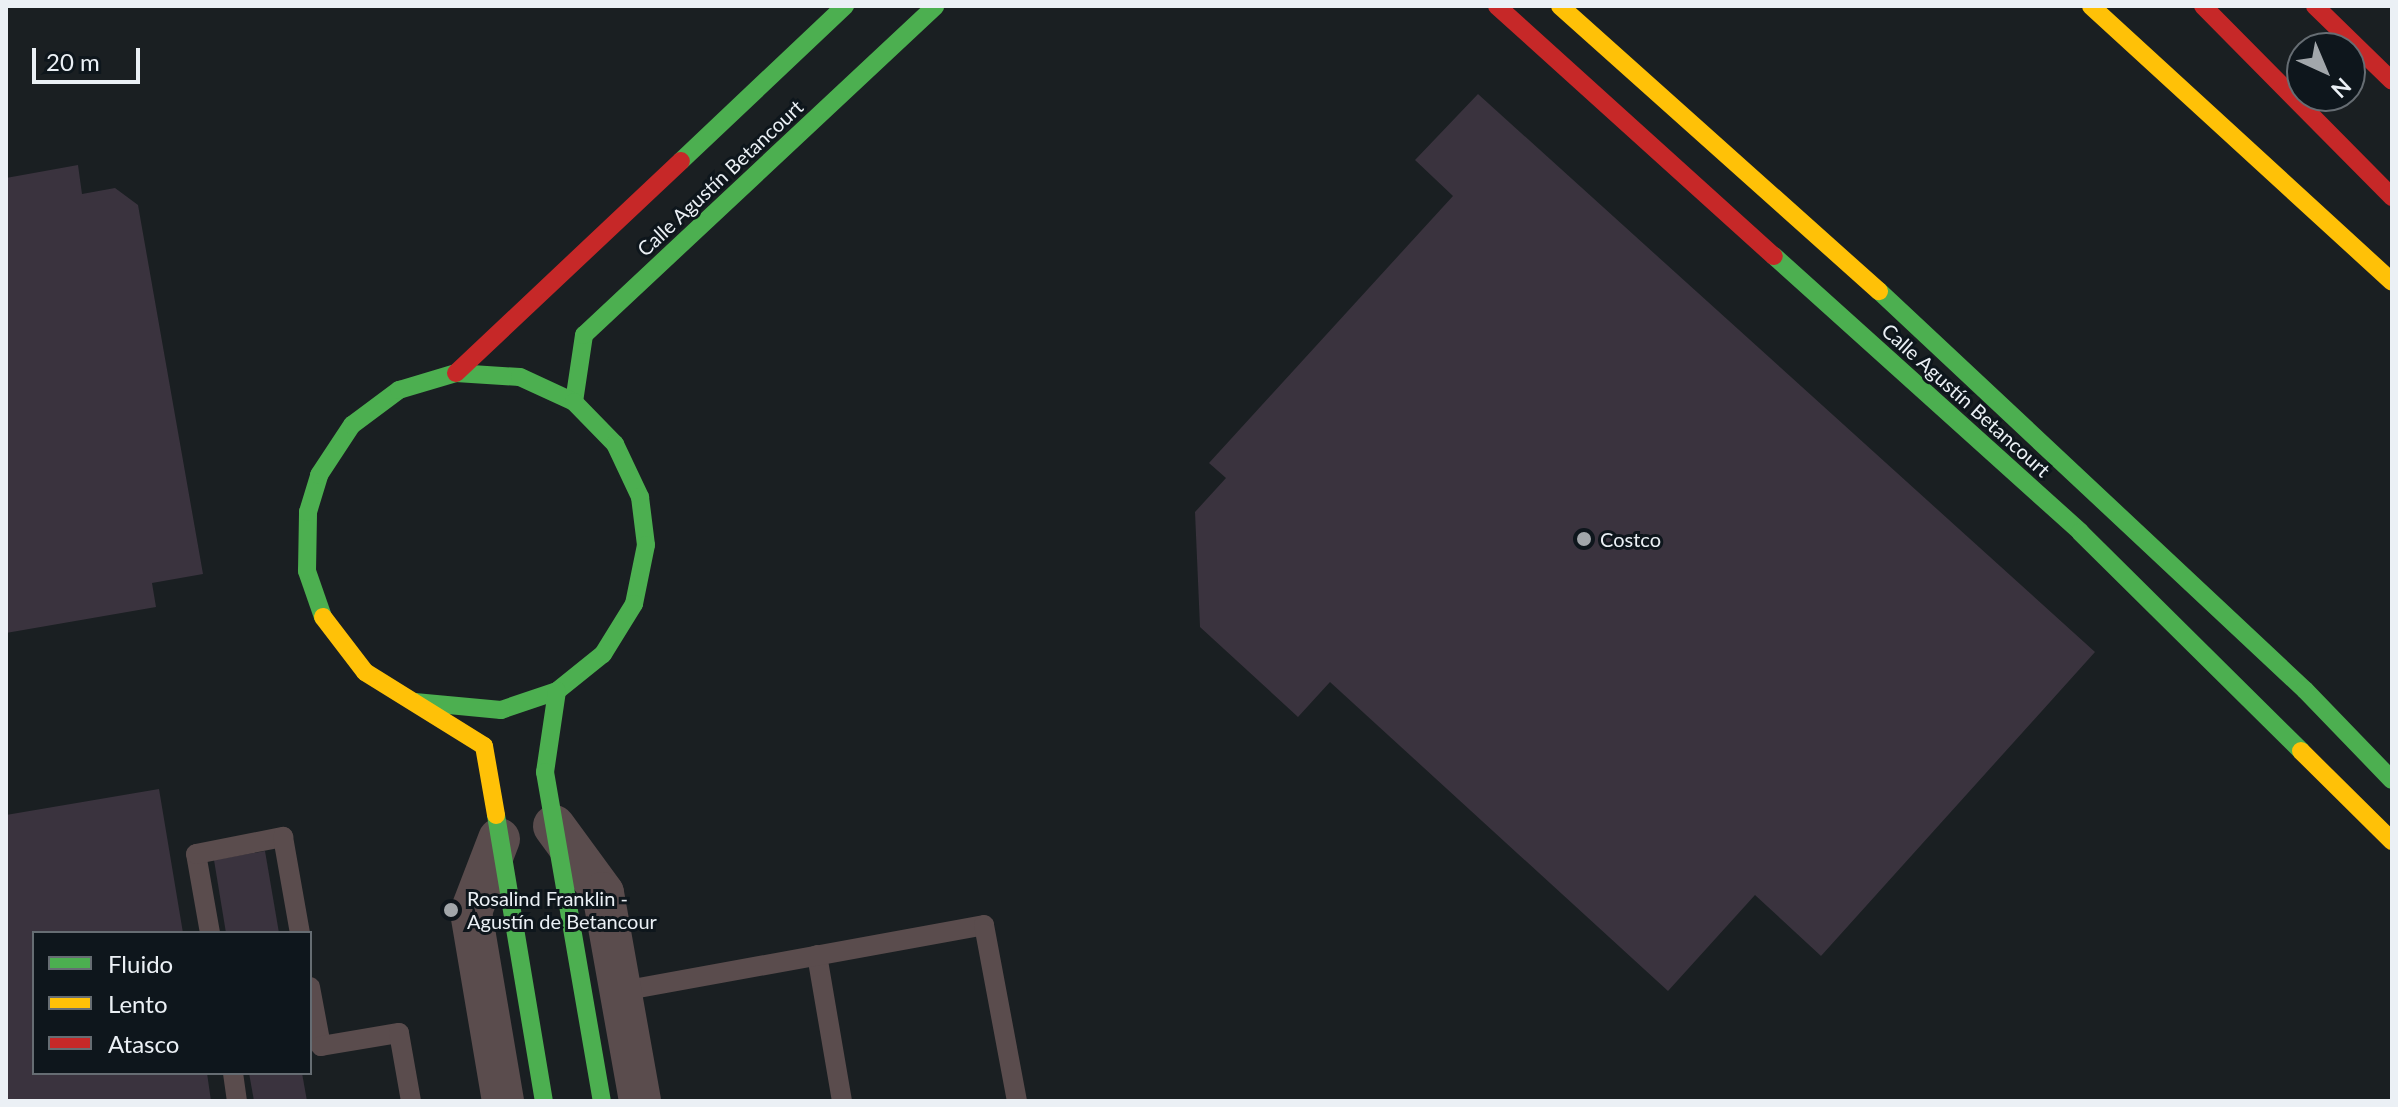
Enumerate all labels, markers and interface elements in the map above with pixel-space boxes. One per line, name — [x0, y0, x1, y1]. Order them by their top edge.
scale bar — [36, 32, 144, 82]
north arrow — [2286, 32, 2366, 112]
text: 20 m — [46, 47, 100, 76]
text: N — [2326, 73, 2357, 104]
street label: Calle Agustín Betancourt — [632, 95, 808, 261]
street label: Calle Agustín Betancourt — [1877, 318, 2055, 482]
place label: Costco — [1600, 527, 1661, 551]
marker: Costco — [1575, 530, 1593, 548]
place label: Rosalind Franklin - Agustín de Betancour — [467, 886, 657, 933]
marker: Rosalind Franklin - Agustín de Betancour — [442, 901, 460, 919]
legend — [32, 931, 312, 1075]
text: Fluido — [108, 949, 173, 978]
text: Lento — [108, 989, 168, 1018]
text: Atasco — [108, 1029, 179, 1058]

